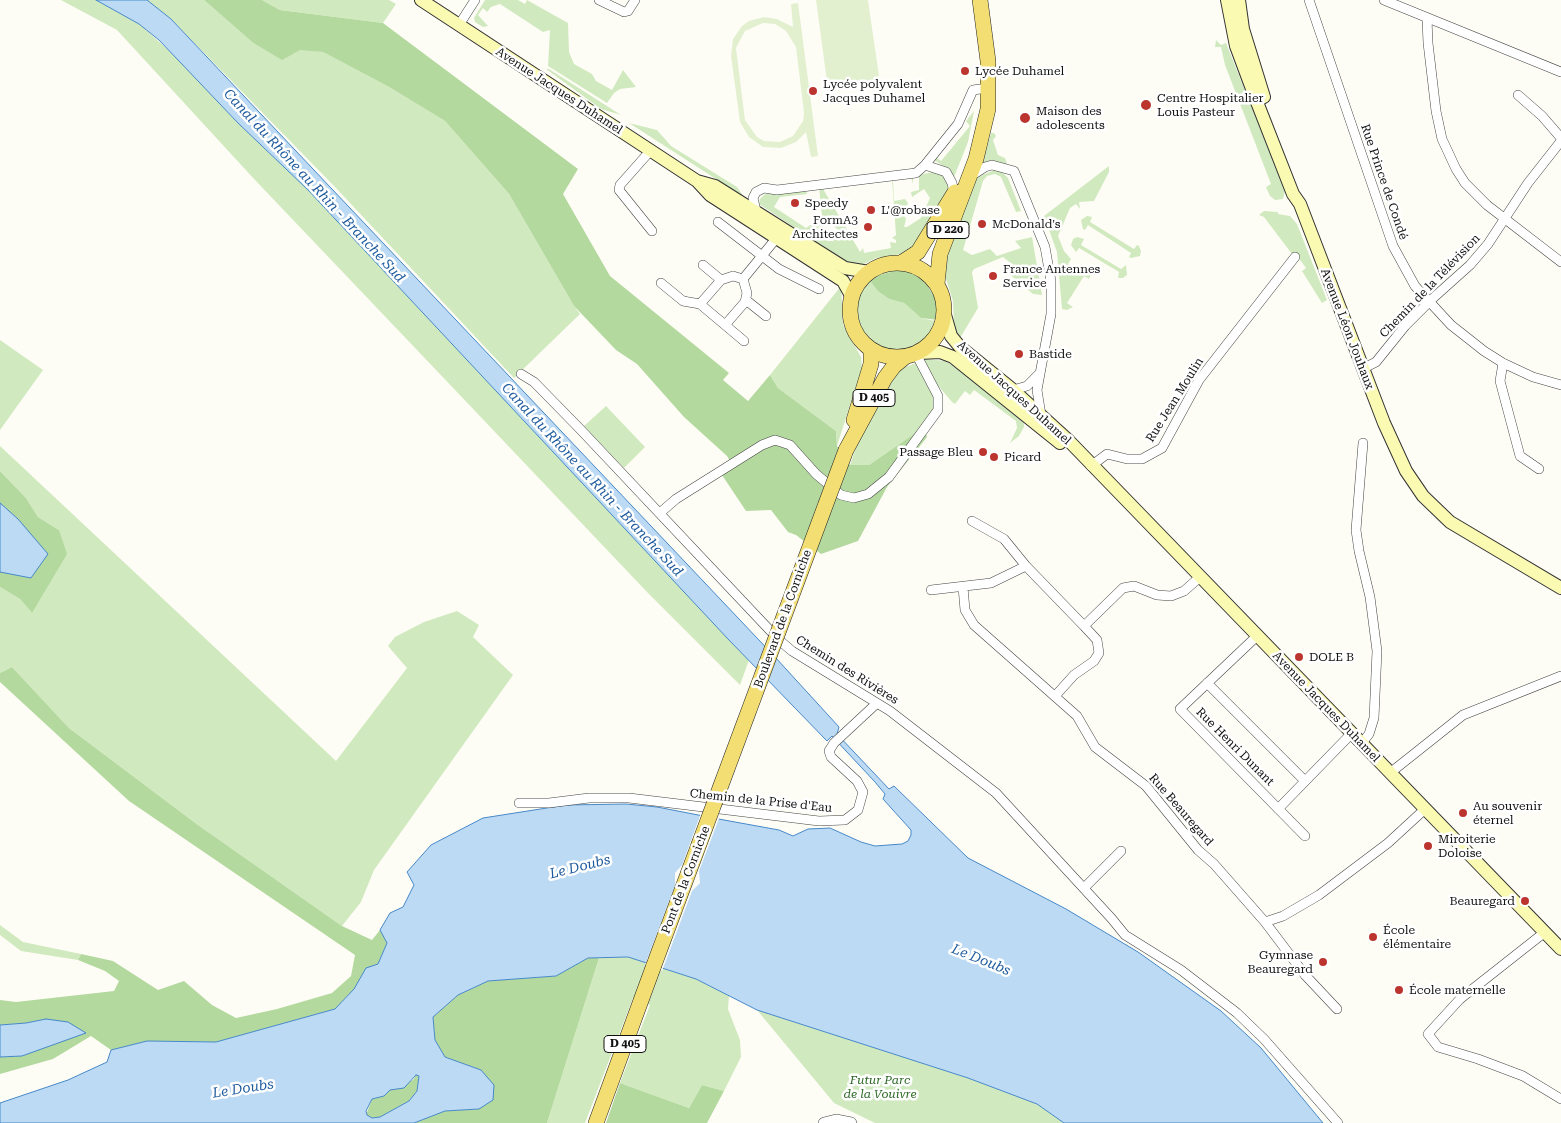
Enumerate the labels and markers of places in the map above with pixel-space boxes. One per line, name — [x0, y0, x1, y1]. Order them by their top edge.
place label: Lycée Duhamel — [975, 64, 1064, 78]
marker: Lycée Duhamel — [959, 65, 971, 77]
place label: Lycée polyvalent Jacques Duhamel — [823, 77, 925, 105]
marker: Lycée polyvalent Jacques Duhamel — [807, 85, 819, 97]
place label: Centre Hospitalier Louis Pasteur — [1157, 91, 1263, 119]
marker: Centre Hospitalier Louis Pasteur — [1139, 98, 1153, 112]
place label: Maison des adolescents — [1036, 104, 1105, 132]
marker: Maison des adolescents — [1018, 111, 1032, 125]
place label: Speedy — [805, 196, 848, 210]
marker: Speedy — [789, 197, 801, 209]
place label: L'@robase — [881, 203, 940, 217]
marker: L'@robase — [865, 204, 877, 216]
place label: FormA3 Architectes — [792, 213, 858, 241]
place label: McDonald's — [992, 217, 1060, 231]
marker: McDonald's — [976, 218, 988, 230]
marker: FormA3 Architectes — [862, 221, 874, 233]
place label: France Antennes Service — [1003, 262, 1100, 290]
marker: France Antennes Service — [987, 270, 999, 282]
place label: Bastide — [1029, 347, 1072, 361]
marker: Bastide — [1013, 348, 1025, 360]
place label: Passage Bleu — [899, 445, 973, 459]
marker: Passage Bleu — [977, 446, 989, 458]
place label: Picard — [1004, 450, 1041, 464]
marker: Picard — [988, 451, 1000, 463]
place label: DOLE B — [1309, 650, 1354, 664]
marker: DOLE B — [1293, 651, 1305, 663]
place label: Au souvenir éternel — [1473, 799, 1542, 827]
marker: Au souvenir éternel — [1457, 807, 1469, 819]
place label: Miroiterie Doloise — [1438, 832, 1496, 860]
marker: Miroiterie Doloise — [1422, 840, 1434, 852]
place label: Beauregard — [1449, 894, 1515, 908]
marker: Beauregard — [1519, 895, 1531, 907]
place label: École élémentaire — [1383, 923, 1451, 951]
marker: École élémentaire — [1367, 931, 1379, 943]
place label: Gymnase Beauregard — [1247, 948, 1313, 976]
marker: Gymnase Beauregard — [1317, 956, 1329, 968]
place label: École maternelle — [1409, 983, 1506, 997]
marker: École maternelle — [1393, 984, 1405, 996]

